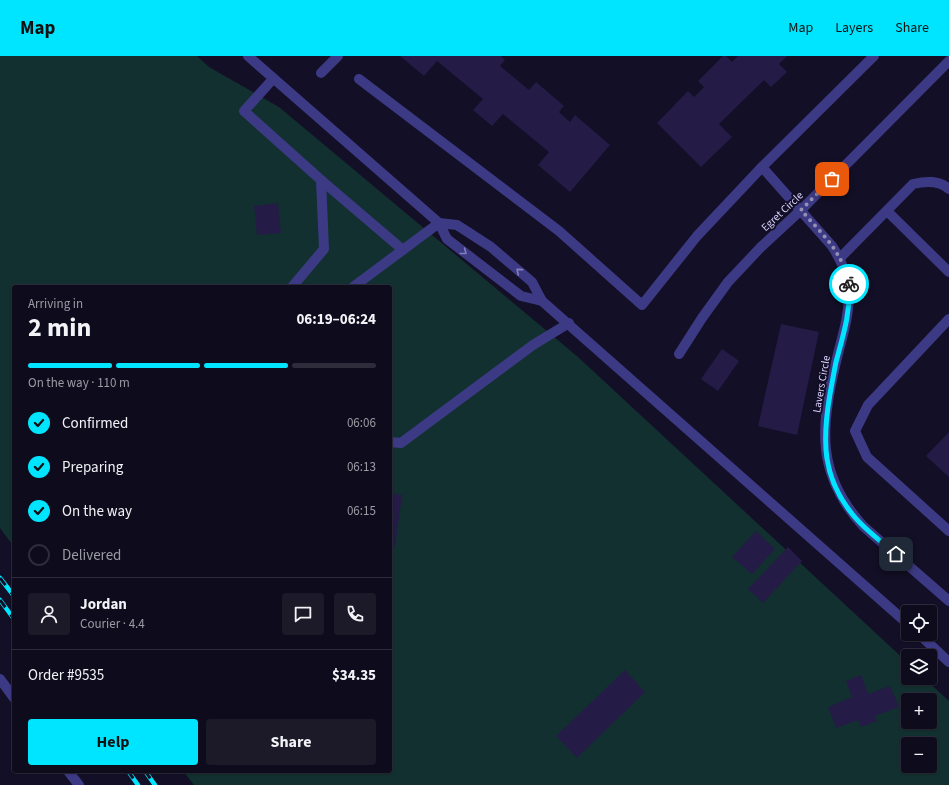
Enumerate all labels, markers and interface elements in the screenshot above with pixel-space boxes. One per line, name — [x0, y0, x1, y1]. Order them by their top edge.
text: Map — [20, 15, 55, 42]
text: Map — [788, 18, 813, 38]
text: Layers — [835, 18, 873, 38]
text: Share — [895, 18, 929, 38]
pin — [815, 162, 849, 196]
icon: bag — [821, 168, 843, 190]
street label: Egret Circle — [758, 188, 807, 235]
one-way arrow — [459, 247, 466, 254]
courier — [829, 264, 869, 304]
one-way arrow — [516, 268, 523, 275]
icon: bike — [838, 273, 860, 295]
text: Arriving in — [28, 295, 83, 313]
text: 2 min — [28, 309, 91, 346]
text: 06:19–06:24 — [296, 309, 376, 330]
street label: Lavers Circle — [809, 354, 834, 414]
text: On the way · 110 m — [28, 374, 130, 392]
icon: check — [28, 412, 50, 434]
text: Confirmed — [62, 413, 128, 434]
text: 06:06 — [347, 414, 376, 432]
icon: check — [28, 456, 50, 478]
text: Preparing — [62, 457, 123, 478]
text: 06:13 — [347, 458, 376, 476]
icon: check — [28, 500, 50, 522]
text: On the way — [62, 501, 132, 522]
text: 06:15 — [347, 502, 376, 520]
pin — [879, 537, 913, 571]
icon: home — [885, 543, 907, 565]
text: Delivered — [62, 545, 121, 566]
button: person — [28, 593, 70, 635]
button: chat — [282, 593, 324, 635]
button: phone — [334, 593, 376, 635]
text: Jordan — [80, 594, 127, 615]
map controls — [901, 605, 937, 773]
button: locate — [901, 605, 937, 641]
text: Courier · 4.4 — [80, 615, 145, 633]
button: layers — [901, 649, 937, 685]
text: Order #9535 — [28, 665, 104, 686]
text: $34.35 — [332, 665, 376, 686]
button: + — [901, 693, 937, 729]
button: Help — [28, 719, 198, 765]
button: Share — [206, 719, 376, 765]
button: − — [901, 737, 937, 773]

